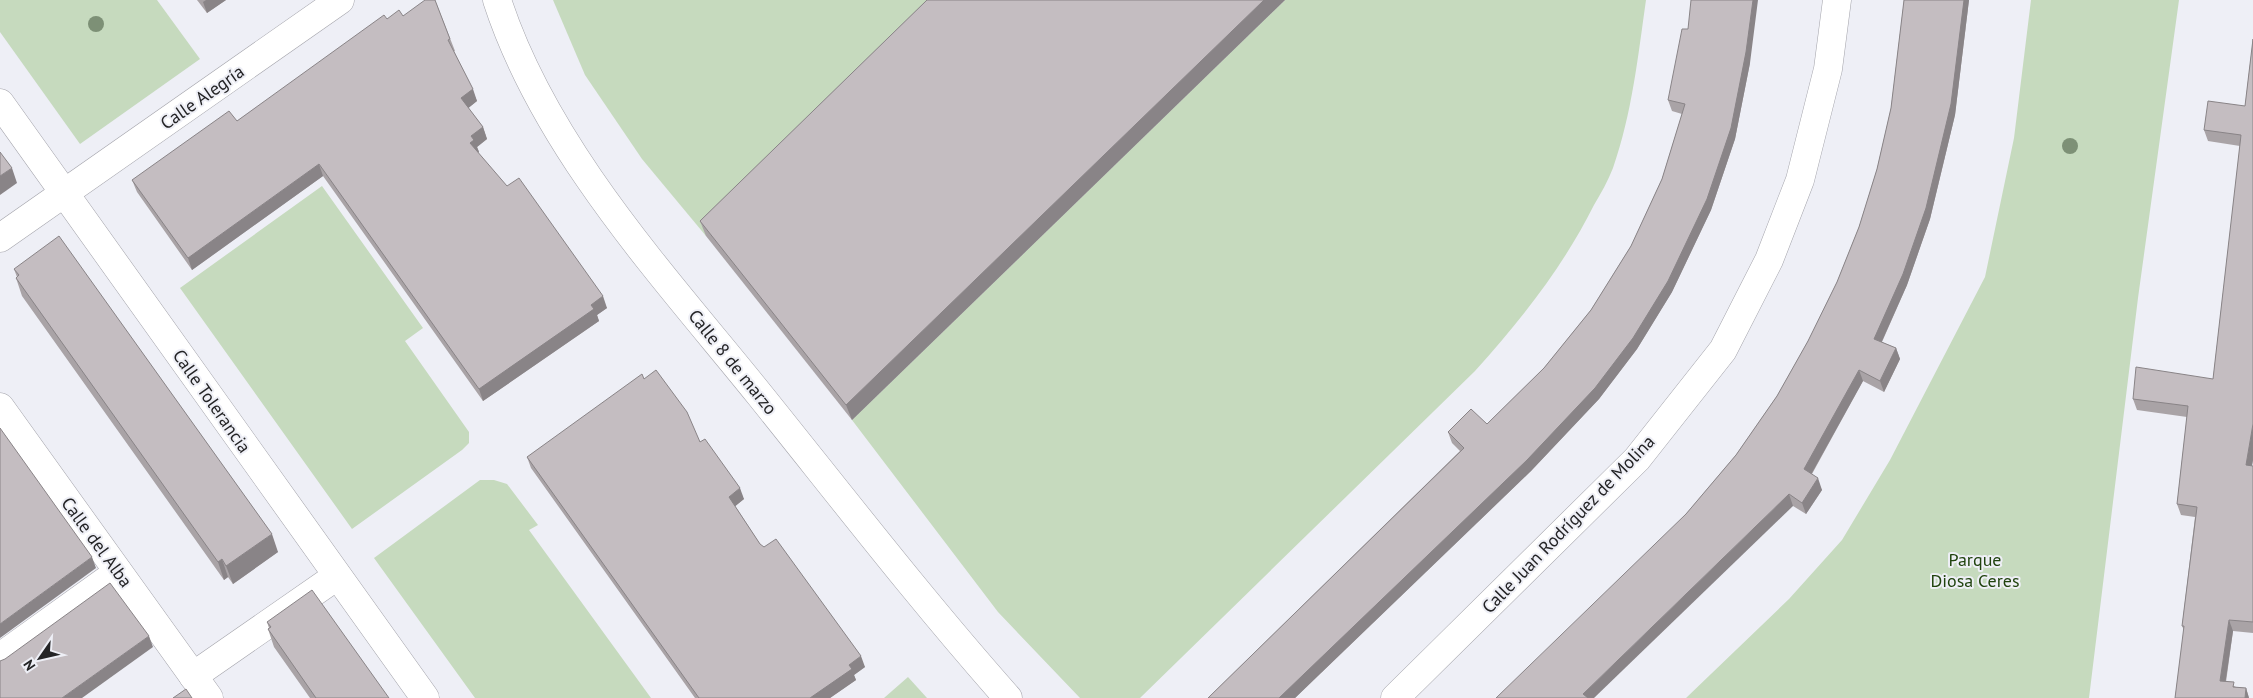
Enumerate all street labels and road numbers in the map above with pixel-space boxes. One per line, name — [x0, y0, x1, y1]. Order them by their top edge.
street label: Calle Alegría — [156, 60, 248, 134]
street label: Calle 8 de marzo — [684, 305, 782, 419]
street label: Calle Tolerancia — [168, 345, 256, 457]
street label: Calle Juan Rodríguez de Molina — [1477, 430, 1659, 618]
street label: Calle del Alba — [57, 492, 137, 592]

